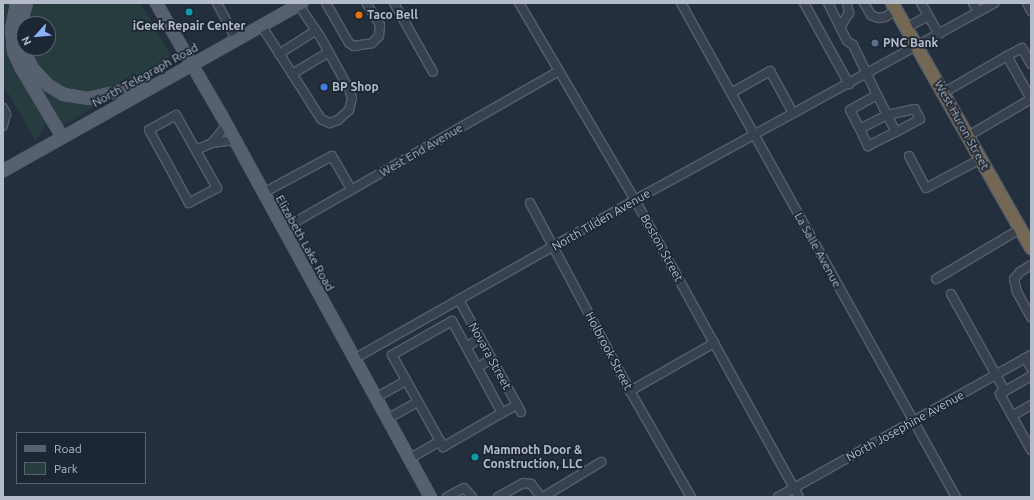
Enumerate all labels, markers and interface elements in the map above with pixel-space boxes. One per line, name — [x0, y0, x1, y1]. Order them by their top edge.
marker: iGeek Repair Center — [184, 7, 194, 17]
place label: Taco Bell — [367, 8, 418, 22]
marker: Taco Bell — [354, 10, 364, 20]
north arrow — [16, 16, 56, 56]
place label: iGeek Repair Center — [133, 19, 245, 33]
text: N — [19, 35, 33, 47]
place label: PNC Bank — [883, 36, 938, 50]
marker: PNC Bank — [870, 38, 880, 48]
street label: North Telegraph Road — [90, 40, 200, 110]
street label: West Huron Street — [931, 78, 993, 172]
place label: BP Shop — [332, 80, 379, 94]
marker: BP Shop — [319, 82, 329, 92]
street label: West End Avenue — [377, 120, 465, 180]
street label: North Tilden Avenue — [549, 186, 653, 254]
street label: Elizabeth Lake Road — [273, 192, 337, 294]
street label: La Salle Avenue — [791, 210, 845, 290]
street label: Boston Street — [638, 212, 686, 284]
street label: Holbrook Street — [582, 309, 636, 393]
street label: Novara Street — [466, 320, 514, 392]
street label: North Josephine Avenue — [844, 388, 966, 464]
legend — [16, 432, 146, 484]
text: Road — [54, 442, 82, 455]
place label: Mammoth Door & Construction, LLC — [483, 443, 583, 471]
marker: Mammoth Door & Construction, LLC — [470, 452, 480, 462]
text: Park — [54, 462, 78, 475]

